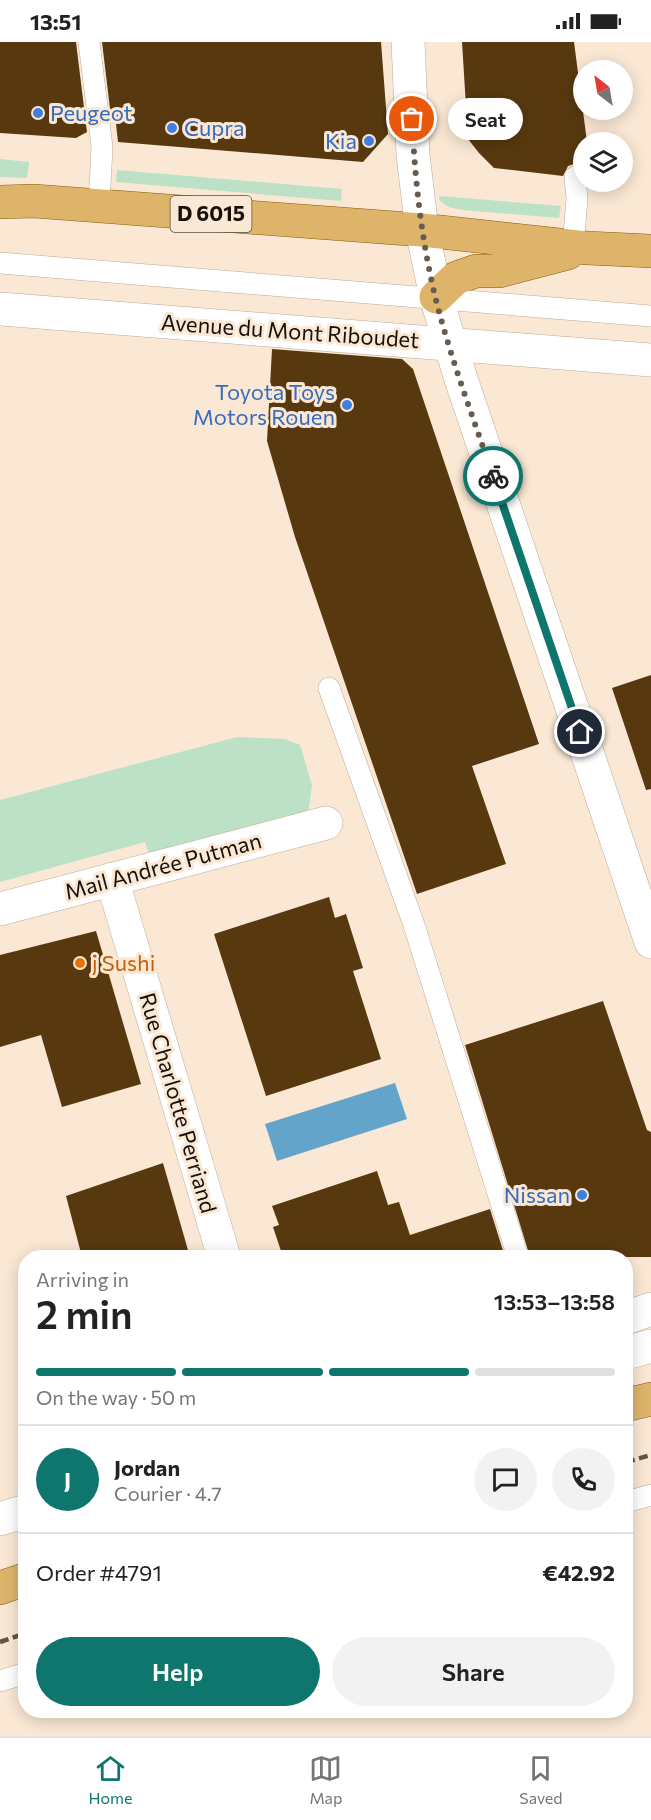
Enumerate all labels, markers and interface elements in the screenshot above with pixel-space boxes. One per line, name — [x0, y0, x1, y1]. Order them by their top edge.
text: 13:51 — [30, 8, 81, 35]
north arrow — [573, 60, 633, 120]
map controls — [573, 60, 633, 192]
pin — [386, 93, 437, 144]
callout: Seat — [448, 98, 523, 140]
place label: Peugeot — [50, 99, 133, 126]
icon: bag — [395, 102, 428, 135]
marker: Peugeot — [31, 106, 45, 120]
text: Seat — [465, 107, 506, 131]
place label: Cupra — [184, 114, 244, 141]
marker: Cupra — [165, 121, 179, 135]
place label: Kia — [325, 127, 357, 154]
button: layers — [573, 132, 633, 192]
marker: Kia — [362, 134, 376, 148]
road number: D 6015 — [170, 196, 252, 232]
street label: Avenue du Mont Riboudet — [160, 308, 420, 353]
place label: Toyota Toys Motors Rouen — [193, 378, 335, 430]
marker: Toyota Toys Motors Rouen — [340, 398, 354, 412]
courier — [463, 446, 523, 506]
icon: bike — [477, 460, 510, 493]
pin — [554, 706, 605, 757]
icon: home — [563, 715, 596, 748]
street label: Mail Andrée Putman — [62, 826, 264, 905]
place label: j Sushi — [92, 949, 155, 976]
marker: j Sushi — [73, 956, 87, 970]
street label: Rue Charlotte Perriand — [134, 990, 223, 1216]
place label: Nissan — [504, 1181, 570, 1208]
marker: Nissan — [575, 1188, 589, 1202]
text: Arriving in — [36, 1267, 129, 1291]
text: 13:53–13:58 — [494, 1288, 615, 1315]
text: 2 min — [36, 1289, 133, 1337]
text: On the way · 50 m — [36, 1385, 196, 1409]
button: chat — [474, 1448, 537, 1511]
button: phone — [552, 1448, 615, 1511]
text: Jordan — [114, 1454, 180, 1481]
text: J — [64, 1466, 71, 1493]
text: Courier · 4.7 — [114, 1481, 222, 1505]
text: Order #4791 — [36, 1559, 162, 1586]
text: €42.92 — [542, 1559, 615, 1586]
button: Help — [36, 1637, 320, 1706]
button: Share — [332, 1637, 615, 1706]
tab: Home — [88, 1752, 132, 1807]
tab: Map — [309, 1752, 342, 1807]
tab: Saved — [519, 1752, 563, 1807]

